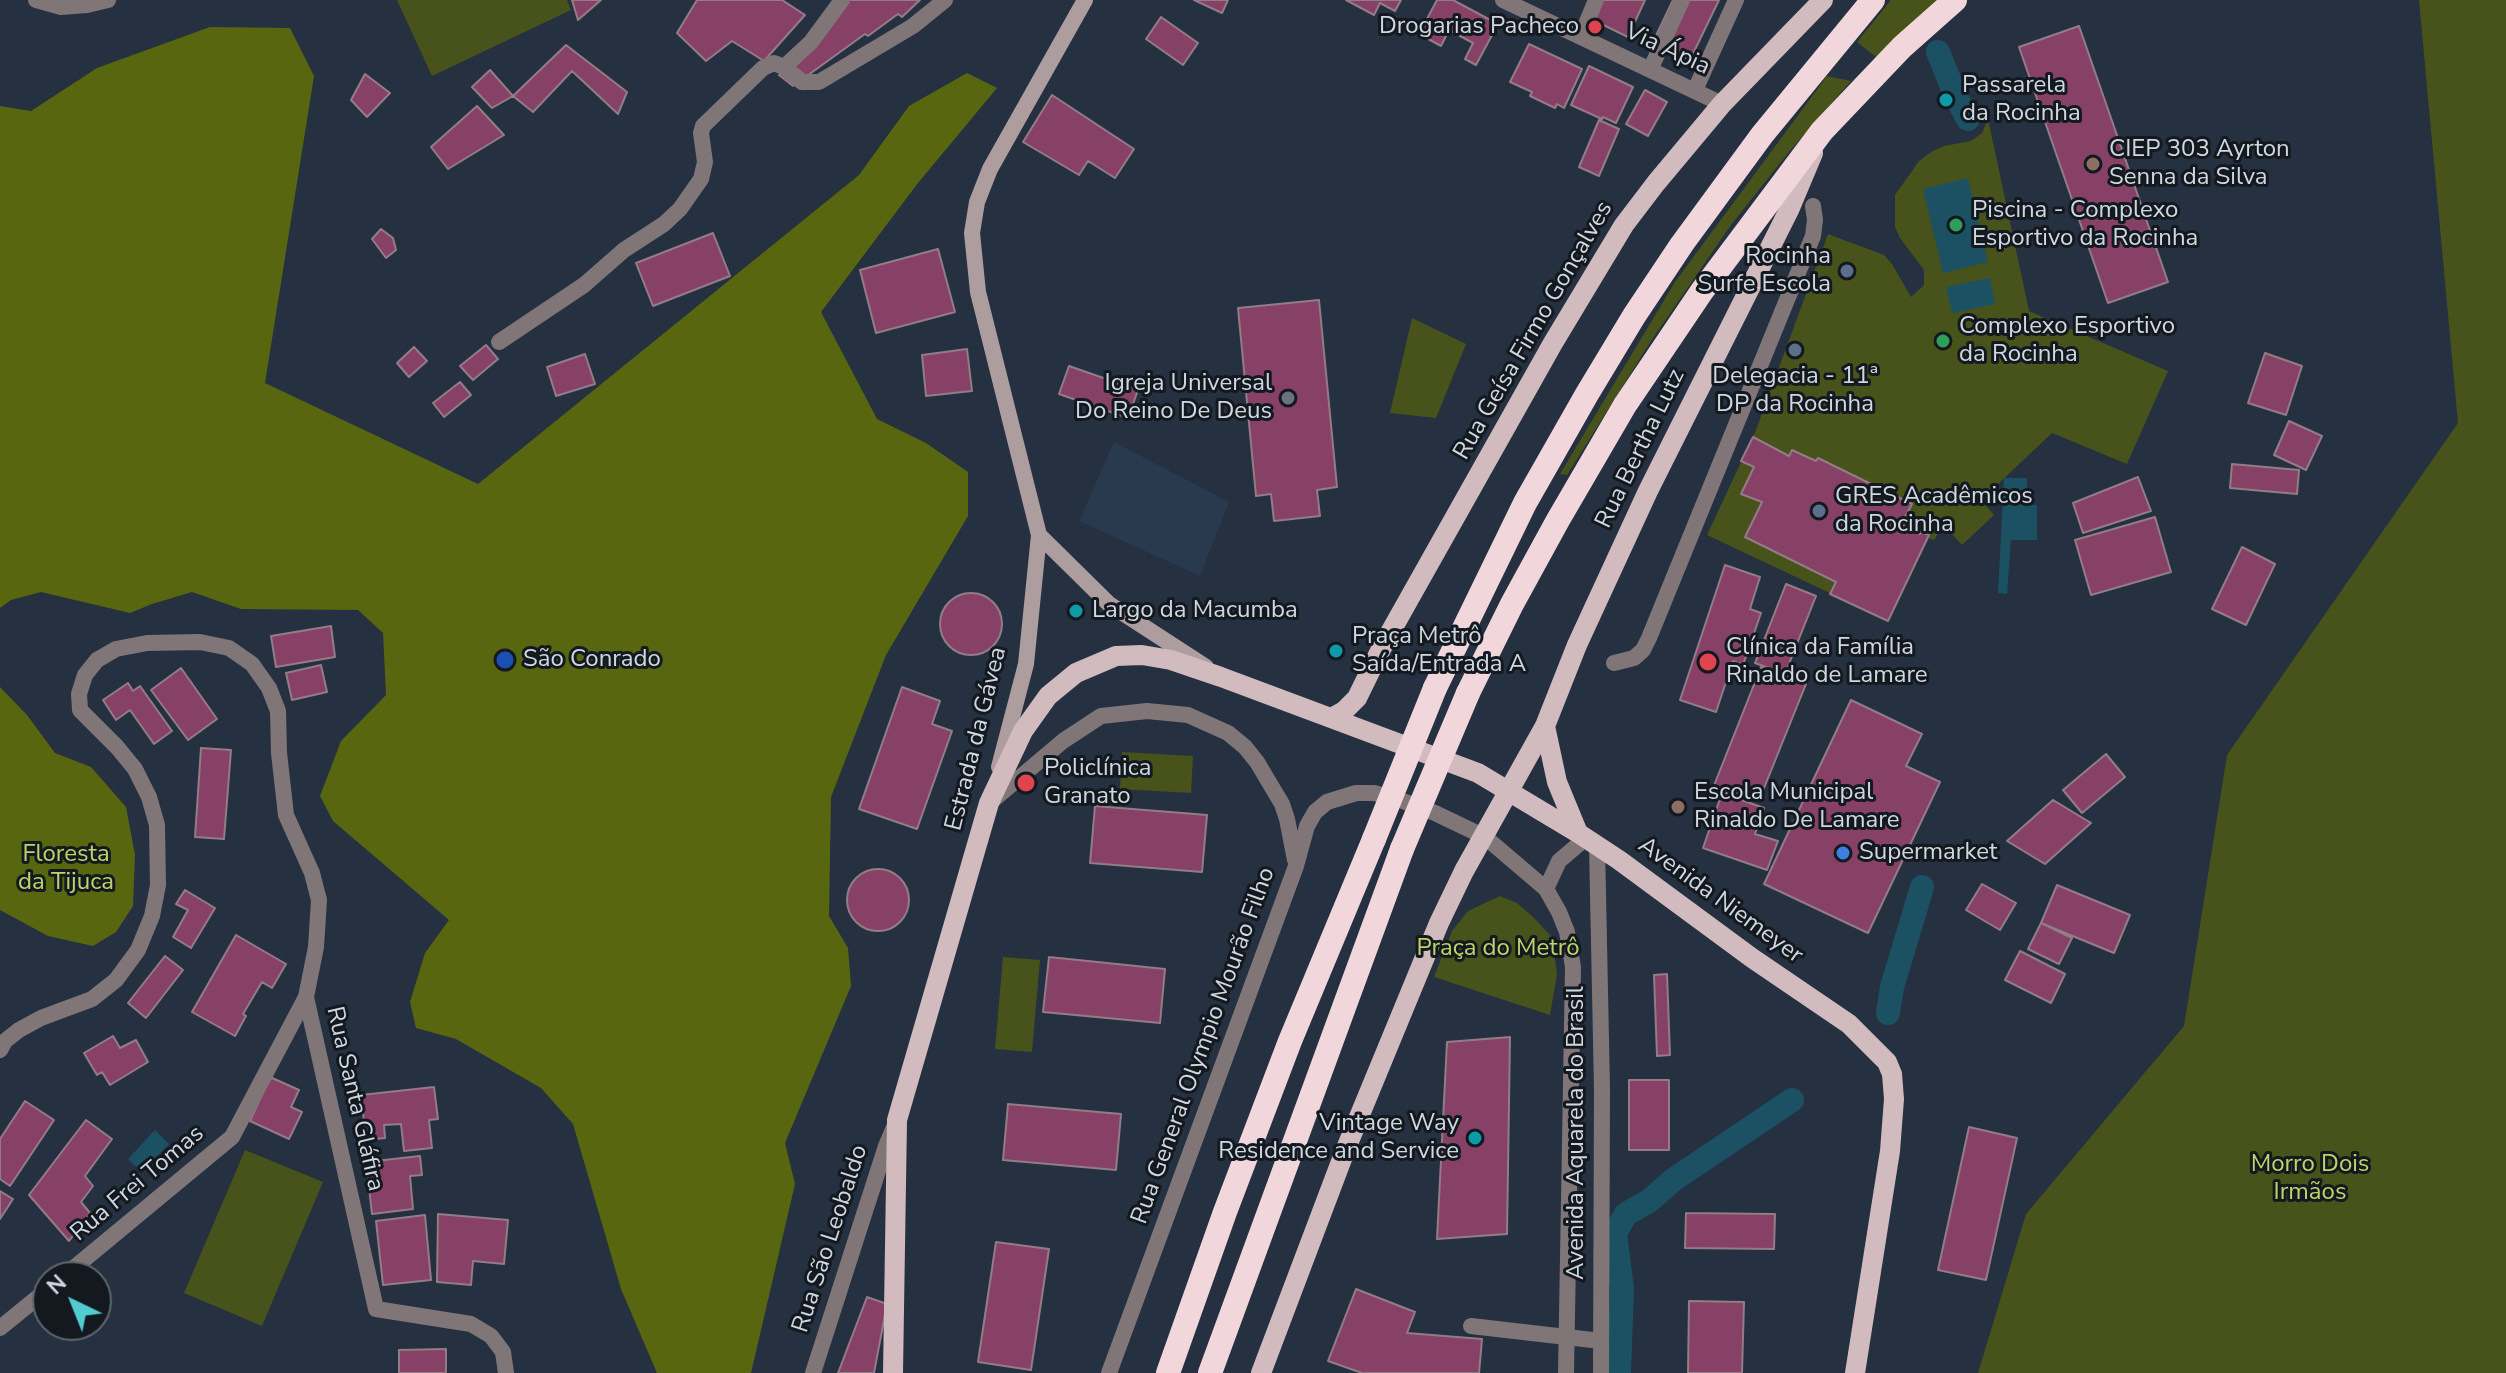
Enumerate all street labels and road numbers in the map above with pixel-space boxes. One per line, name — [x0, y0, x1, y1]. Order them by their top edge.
street label: Via Ápia — [1620, 18, 1714, 82]
street label: Rua Geísa Firmo Gonçalves — [1448, 197, 1620, 465]
street label: Rua Bertha Lutz — [1590, 365, 1692, 533]
street label: Estrada da Gávea — [940, 644, 1014, 834]
street label: Avenida Niemeyer — [1632, 832, 1808, 970]
street label: Rua General Olympio Mourão Filho — [1126, 864, 1282, 1228]
street label: Avenida Aquarela do Brasil — [1563, 986, 1591, 1280]
street label: Rua Santa Gláfira — [319, 1004, 389, 1194]
street label: Rua Frei Tomas — [66, 1120, 210, 1248]
street label: Rua São Leobaldo — [787, 1142, 875, 1336]

